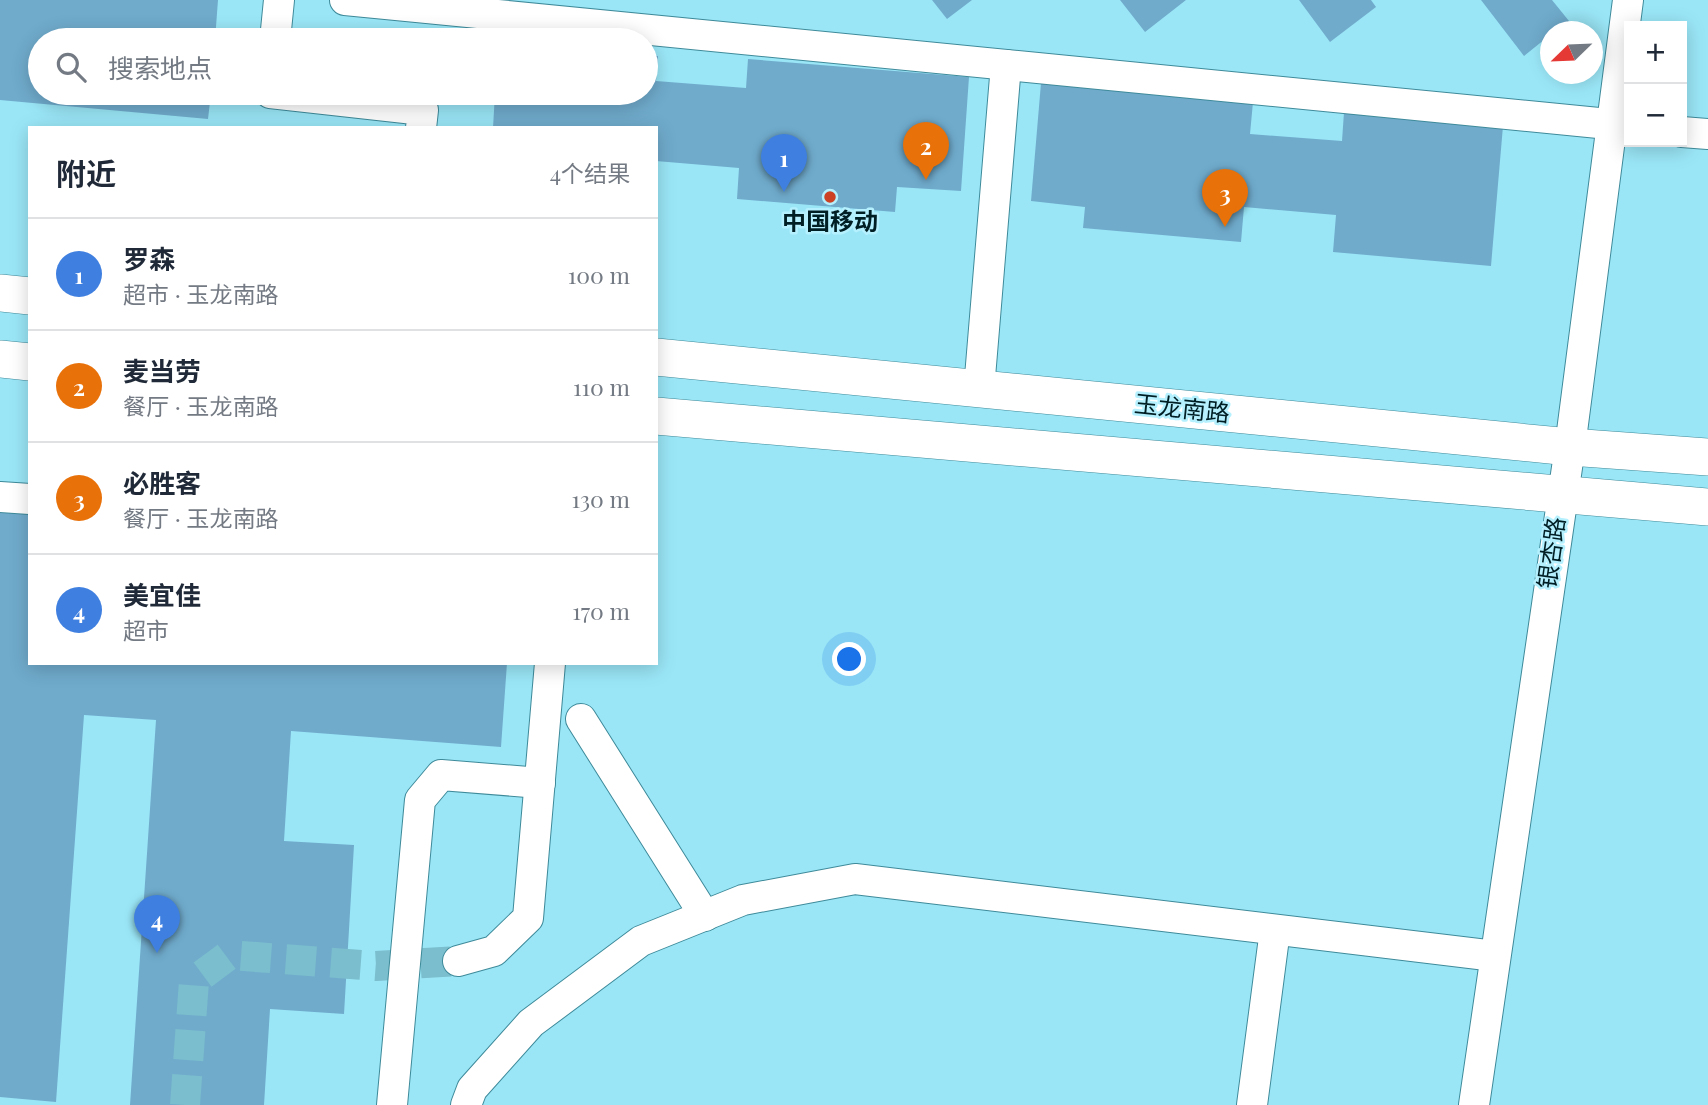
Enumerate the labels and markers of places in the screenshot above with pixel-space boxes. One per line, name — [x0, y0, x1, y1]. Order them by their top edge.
pin: 2 — [903, 122, 949, 180]
pin: 1 — [761, 134, 807, 192]
pin: 3 — [1202, 169, 1248, 227]
marker: 中国移动 — [822, 189, 838, 205]
place label: 中国移动 — [782, 204, 878, 236]
pin: 4 — [134, 895, 180, 953]

